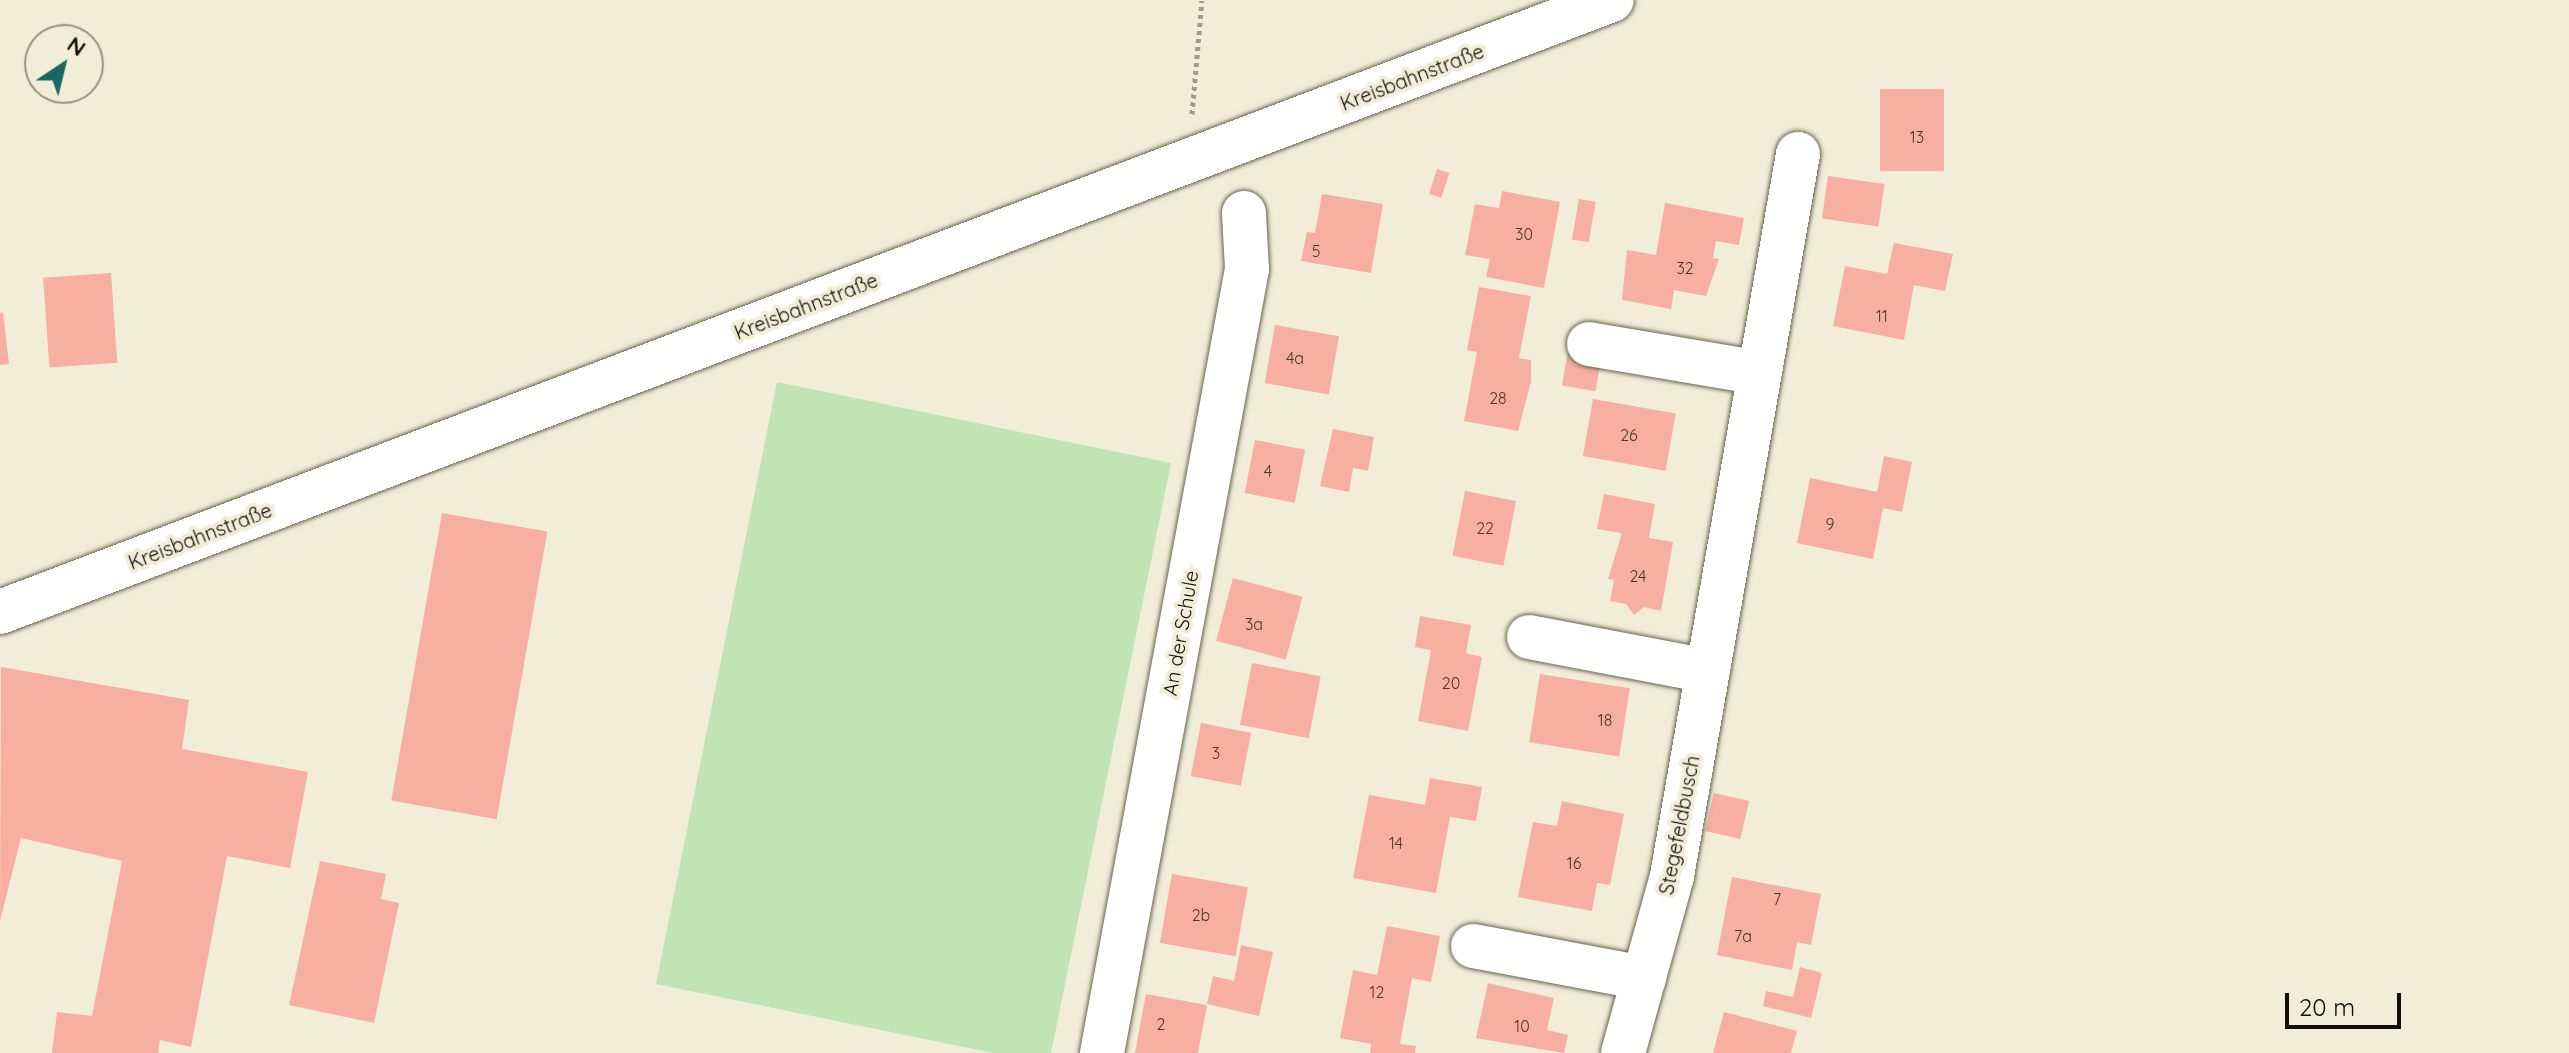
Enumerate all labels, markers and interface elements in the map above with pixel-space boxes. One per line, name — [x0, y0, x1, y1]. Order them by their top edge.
north arrow — [24, 24, 104, 104]
text: N — [62, 30, 91, 62]
street label: Kreisbahnstraße — [1337, 39, 1487, 115]
house number: 13 — [1910, 127, 1924, 147]
house number: 30 — [1515, 224, 1533, 244]
house number: 5 — [1312, 241, 1320, 261]
house number: 32 — [1676, 258, 1694, 278]
street label: Kreisbahnstraße — [731, 268, 881, 344]
house number: 11 — [1876, 306, 1888, 326]
house number: 4a — [1286, 348, 1304, 368]
house number: 28 — [1489, 388, 1507, 408]
house number: 26 — [1620, 425, 1638, 445]
house number: 4 — [1264, 461, 1272, 481]
street label: Kreisbahnstraße — [125, 498, 275, 574]
house number: 9 — [1826, 514, 1834, 534]
house number: 22 — [1476, 518, 1494, 538]
house number: 24 — [1629, 566, 1647, 586]
street label: An der Schule — [1157, 569, 1203, 697]
house number: 3a — [1245, 614, 1263, 634]
house number: 20 — [1442, 673, 1460, 693]
house number: 18 — [1598, 710, 1612, 730]
house number: 3 — [1212, 743, 1220, 763]
street label: Stegefeldbusch — [1654, 753, 1704, 897]
house number: 14 — [1389, 833, 1403, 853]
house number: 16 — [1567, 853, 1581, 873]
house number: 7 — [1773, 889, 1781, 909]
house number: 2b — [1192, 905, 1210, 925]
house number: 7a — [1734, 926, 1752, 946]
scale bar — [2289, 977, 2405, 1027]
house number: 12 — [1370, 982, 1384, 1002]
text: 20 m — [2299, 992, 2355, 1022]
house number: 2 — [1157, 1014, 1165, 1034]
house number: 10 — [1514, 1016, 1530, 1036]

